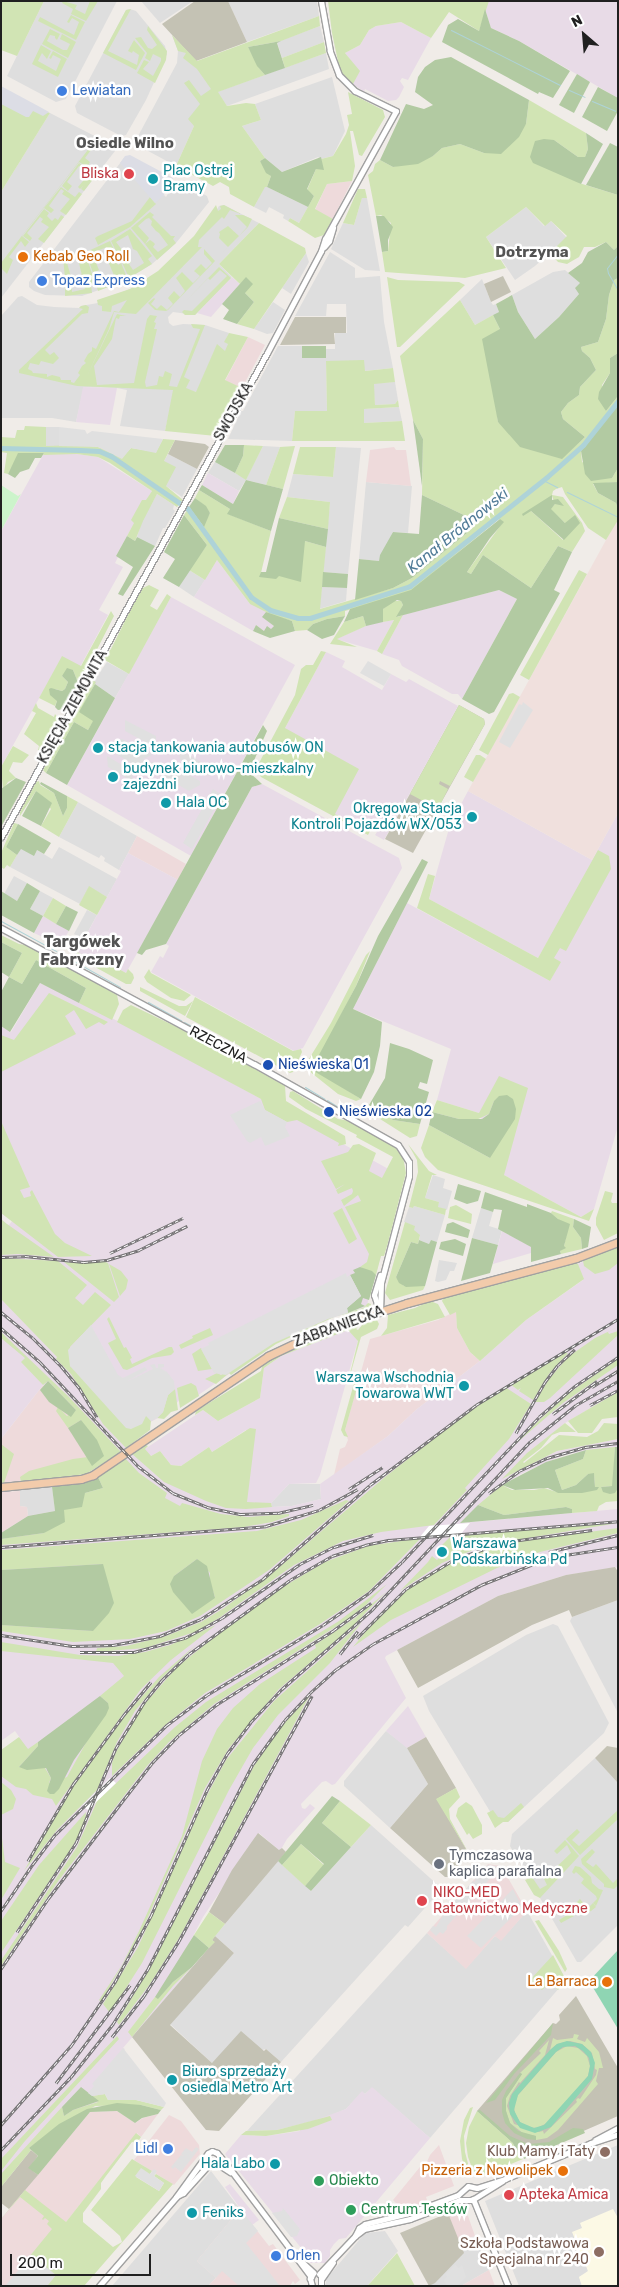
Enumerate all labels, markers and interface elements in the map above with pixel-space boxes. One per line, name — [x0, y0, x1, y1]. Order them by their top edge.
north arrow — [559, 10, 609, 60]
text: N — [569, 11, 585, 31]
place label: Lewiatan — [72, 83, 131, 99]
marker: Lewiatan — [56, 85, 68, 97]
district label: Osiedle Wilno — [76, 135, 174, 153]
place label: Plac Ostrej Bramy — [163, 163, 233, 196]
place label: Bliska — [81, 166, 119, 182]
marker: Bliska — [123, 168, 135, 180]
marker: Plac Ostrej Bramy — [147, 173, 159, 185]
district label: Dotrzyma — [495, 244, 569, 262]
place label: Kebab Geo Roll — [33, 249, 129, 265]
marker: Kebab Geo Roll — [17, 251, 29, 263]
place label: Topaz Express — [52, 273, 145, 289]
marker: Topaz Express — [36, 275, 48, 287]
street label: SWOJSKA — [211, 380, 257, 444]
water label: Kanał Bródnowski — [404, 485, 512, 577]
street label: KSIĘCIA ZIEMOWITA — [35, 647, 111, 767]
place label: stacja tankowania autobusów ON — [108, 740, 324, 756]
marker: stacja tankowania autobusów ON — [92, 742, 104, 754]
place label: budynek biurowo-mieszkalny zajezdni — [123, 761, 314, 794]
marker: budynek biurowo-mieszkalny zajezdni — [107, 771, 119, 783]
place label: Hala OC — [176, 795, 227, 811]
marker: Hala OC — [160, 797, 172, 809]
place label: Okręgowa Stacja Kontroli Pojazdów WX/053 — [290, 801, 462, 834]
marker: Okręgowa Stacja Kontroli Pojazdów WX/053 — [466, 811, 478, 823]
district label: Targówek Fabryczny — [40, 932, 124, 970]
street label: RZECZNA — [186, 1023, 250, 1067]
place label: Nieświeska 01 — [278, 1057, 369, 1073]
marker: Nieświeska 01 — [262, 1059, 274, 1071]
place label: Nieświeska 02 — [339, 1104, 432, 1120]
marker: Nieświeska 02 — [323, 1106, 335, 1118]
street label: ZABRANIECKA — [292, 1303, 386, 1351]
place label: Warszawa Wschodnia Towarowa WWT — [316, 1370, 454, 1402]
marker: Warszawa Wschodnia Towarowa WWT — [458, 1380, 470, 1392]
place label: Warszawa Podskarbińska Pd — [452, 1536, 567, 1568]
marker: Warszawa Podskarbińska Pd — [436, 1546, 448, 1558]
place label: Tymczasowa kaplica parafialna — [449, 1848, 562, 1880]
marker: Tymczasowa kaplica parafialna — [433, 1858, 445, 1870]
place label: NIKO-MED Ratownictwo Medyczne — [433, 1885, 588, 1918]
marker: NIKO-MED Ratownictwo Medyczne — [415, 1894, 429, 1908]
place label: La Barraca — [527, 1974, 597, 1990]
marker: La Barraca — [601, 1976, 613, 1988]
place label: Biuro sprzedaży osiedla Metro Art — [182, 2064, 293, 2096]
marker: Biuro sprzedaży osiedla Metro Art — [166, 2074, 178, 2086]
place label: Lidl — [135, 2141, 158, 2157]
marker: Lidl — [162, 2143, 174, 2155]
place label: Klub Mamy i Taty — [486, 2144, 595, 2160]
marker: Klub Mamy i Taty — [599, 2146, 611, 2158]
place label: Hala Labo — [201, 2156, 265, 2172]
marker: Hala Labo — [269, 2158, 281, 2170]
place label: Pizzeria z Nowolipek — [421, 2163, 553, 2179]
marker: Pizzeria z Nowolipek — [557, 2165, 569, 2177]
place label: Obiekto — [329, 2173, 379, 2189]
marker: Obiekto — [313, 2175, 325, 2187]
place label: Apteka Amica — [519, 2187, 609, 2203]
marker: Apteka Amica — [503, 2189, 515, 2201]
place label: Centrum Testów — [361, 2202, 468, 2218]
marker: Centrum Testów — [345, 2204, 357, 2216]
place label: Feniks — [202, 2205, 244, 2221]
marker: Feniks — [186, 2207, 198, 2219]
place label: Szkoła Podstawowa Specjalna nr 240 — [460, 2236, 589, 2268]
scale bar — [12, 2244, 154, 2276]
marker: Szkoła Podstawowa Specjalna nr 240 — [593, 2246, 605, 2258]
place label: Orlen — [286, 2248, 321, 2264]
marker: Orlen — [270, 2250, 282, 2262]
text: 200 m — [18, 2254, 63, 2272]

